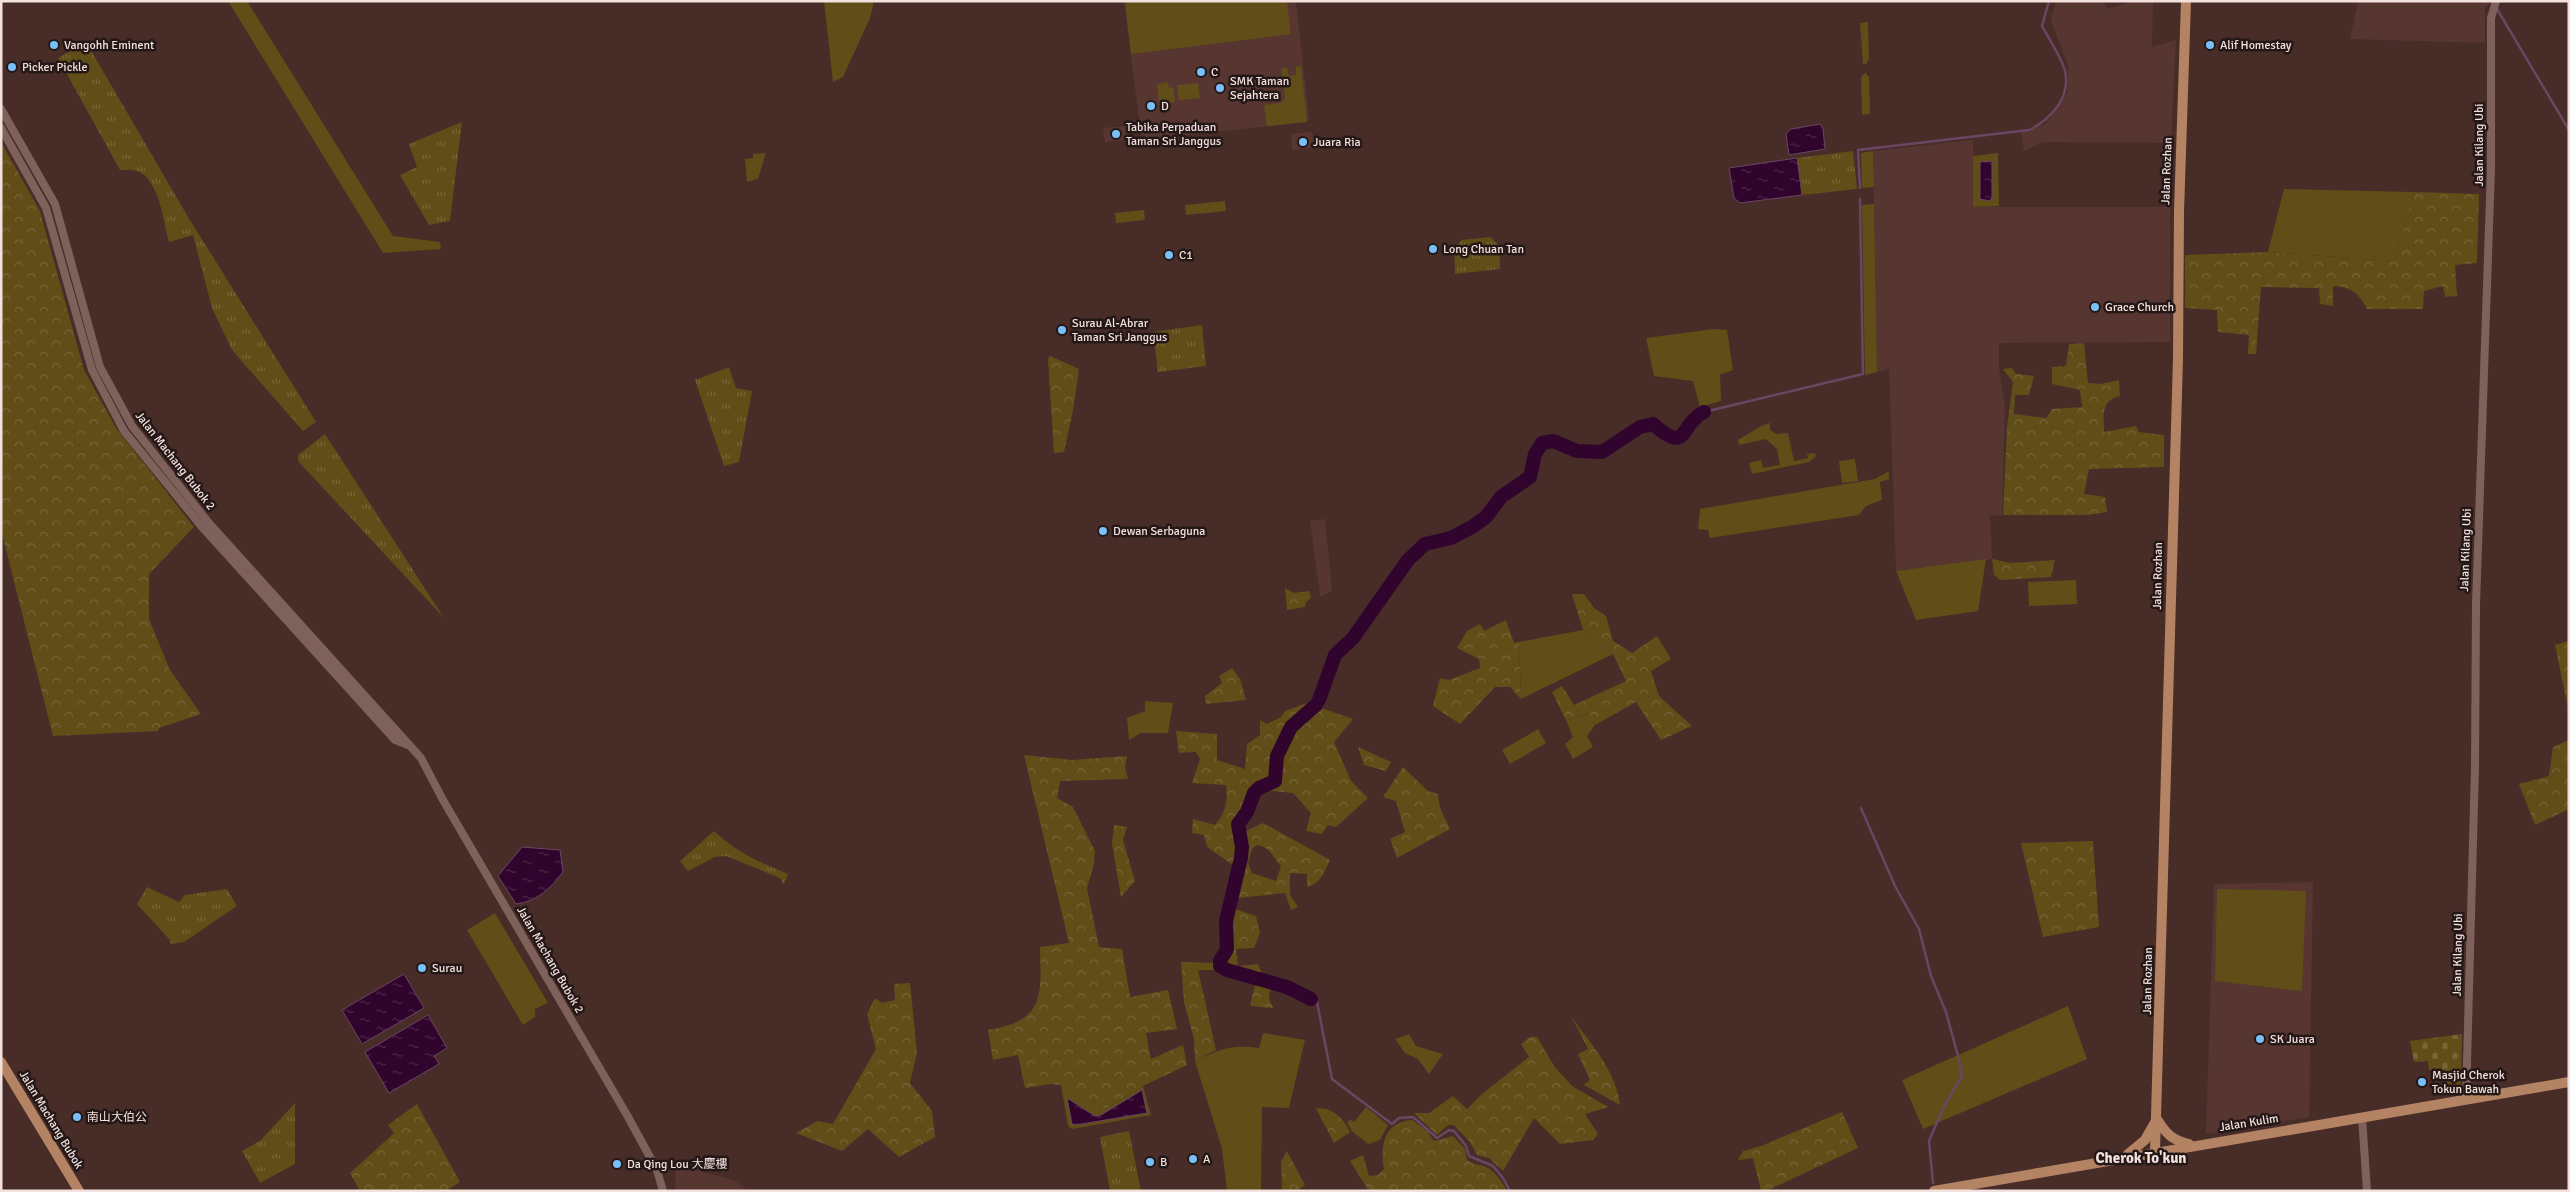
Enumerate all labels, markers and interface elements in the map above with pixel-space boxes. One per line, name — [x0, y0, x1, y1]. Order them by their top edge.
place label: Vangohh Eminent — [64, 38, 154, 53]
place label: Alif Homestay — [2220, 38, 2292, 53]
marker: Vangohh Eminent — [48, 39, 60, 51]
marker: Alif Homestay — [2204, 39, 2216, 51]
place label: Picker Pickle — [22, 60, 88, 75]
marker: Picker Pickle — [6, 61, 18, 73]
place label: C — [1211, 65, 1218, 80]
marker: C — [1195, 66, 1207, 78]
place label: SMK Taman Sejahtera — [1230, 74, 1289, 103]
marker: SMK Taman Sejahtera — [1214, 82, 1226, 94]
place label: D — [1161, 99, 1169, 114]
marker: D — [1145, 100, 1157, 112]
street label: Jalan Kilang Ubi — [2472, 103, 2487, 187]
place label: Tabika Perpaduan Taman Sri Janggus — [1126, 120, 1221, 149]
marker: Tabika Perpaduan Taman Sri Janggus — [1110, 128, 1122, 140]
place label: Juara Ria — [1313, 135, 1361, 150]
marker: Juara Ria — [1297, 136, 1309, 148]
street label: Jalan Rozhan — [2158, 137, 2176, 205]
place label: Long Chuan Tan — [1443, 242, 1524, 257]
marker: Long Chuan Tan — [1427, 243, 1439, 255]
place label: C1 — [1179, 248, 1193, 263]
marker: C1 — [1163, 249, 1175, 261]
place label: Grace Church — [2105, 300, 2174, 315]
marker: Grace Church — [2089, 301, 2101, 313]
place label: Surau Al-Abrar Taman Sri Janggus — [1072, 316, 1167, 345]
marker: Surau Al-Abrar Taman Sri Janggus — [1056, 324, 1068, 336]
street label: Jalan Machang Bubok 2 — [132, 409, 218, 513]
street label: Jalan Kilang Ubi — [2457, 508, 2475, 592]
place label: Dewan Serbaguna — [1113, 524, 1205, 539]
marker: Dewan Serbaguna — [1097, 525, 1109, 537]
street label: Jalan Rozhan — [2150, 542, 2166, 610]
street label: Jalan Machang Bubok 2 — [513, 904, 587, 1016]
street label: Jalan Kilang Ubi — [2450, 913, 2466, 997]
street label: Jalan Rozhan — [2140, 947, 2156, 1015]
place label: Surau — [432, 961, 462, 976]
marker: Surau — [416, 962, 428, 974]
place label: SK Juara — [2270, 1032, 2315, 1047]
marker: SK Juara — [2254, 1033, 2266, 1045]
street label: Jalan Machang Bubok — [16, 1068, 86, 1172]
place label: Masjid Cherok Tokun Bawah — [2432, 1068, 2505, 1097]
marker: Masjid Cherok Tokun Bawah — [2416, 1076, 2428, 1088]
place label: 南山大伯公 — [87, 1110, 147, 1125]
marker: 南山大伯公 — [71, 1111, 83, 1123]
street label: Jalan Kulim — [2218, 1111, 2280, 1135]
district label: Cherok To'kun — [2095, 1149, 2187, 1167]
place label: A — [1203, 1152, 1211, 1167]
marker: A — [1187, 1153, 1199, 1165]
place label: B — [1160, 1155, 1167, 1170]
marker: B — [1144, 1156, 1156, 1168]
place label: Da Qing Lou 大慶樓 — [627, 1157, 727, 1172]
marker: Da Qing Lou 大慶樓 — [611, 1158, 623, 1170]

